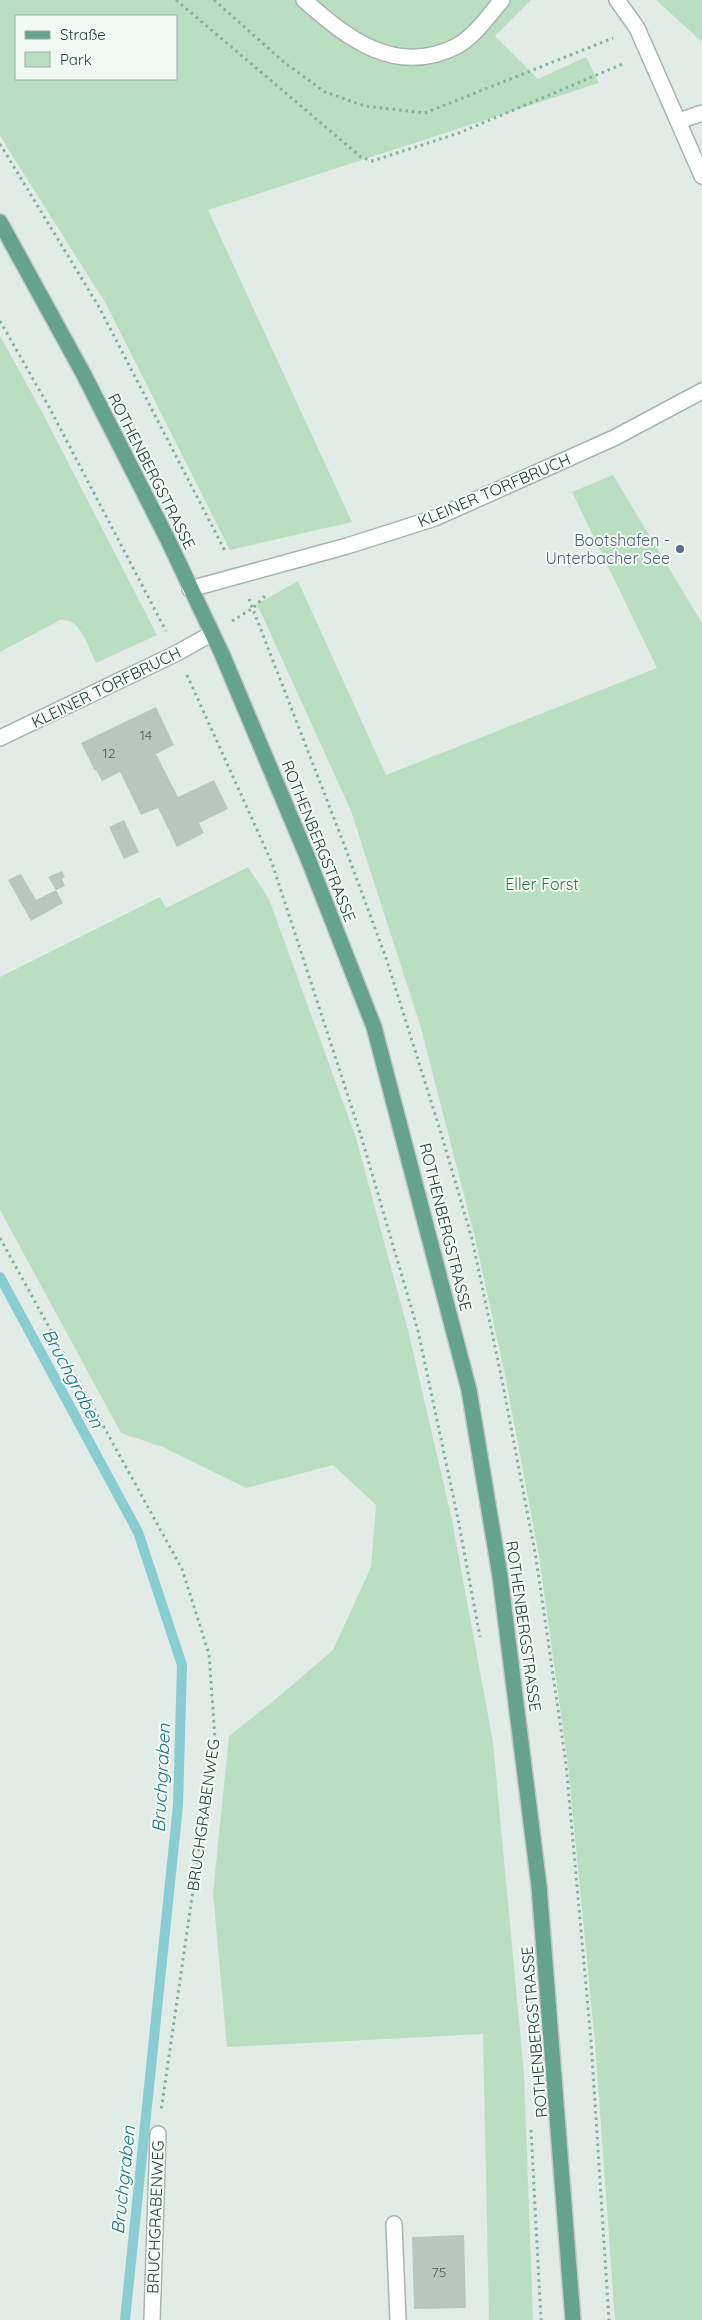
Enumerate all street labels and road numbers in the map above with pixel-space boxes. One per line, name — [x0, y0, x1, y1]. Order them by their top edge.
street label: ROTHENBERGSTRASSE — [104, 390, 200, 552]
street label: KLEINER TORFBRUCH — [415, 449, 573, 531]
street label: KLEINER TORFBRUCH — [28, 642, 184, 732]
street label: ROTHENBERGSTRASSE — [277, 757, 361, 925]
street label: ROTHENBERGSTRASSE — [415, 1141, 477, 1313]
street label: ROTHENBERGSTRASSE — [502, 1539, 546, 1713]
street label: BRUCHGRABENWEG — [182, 1738, 224, 1892]
street label: ROTHENBERGSTRASSE — [517, 1945, 551, 2119]
street label: BRUCHGRABENWEG — [142, 2140, 168, 2294]

